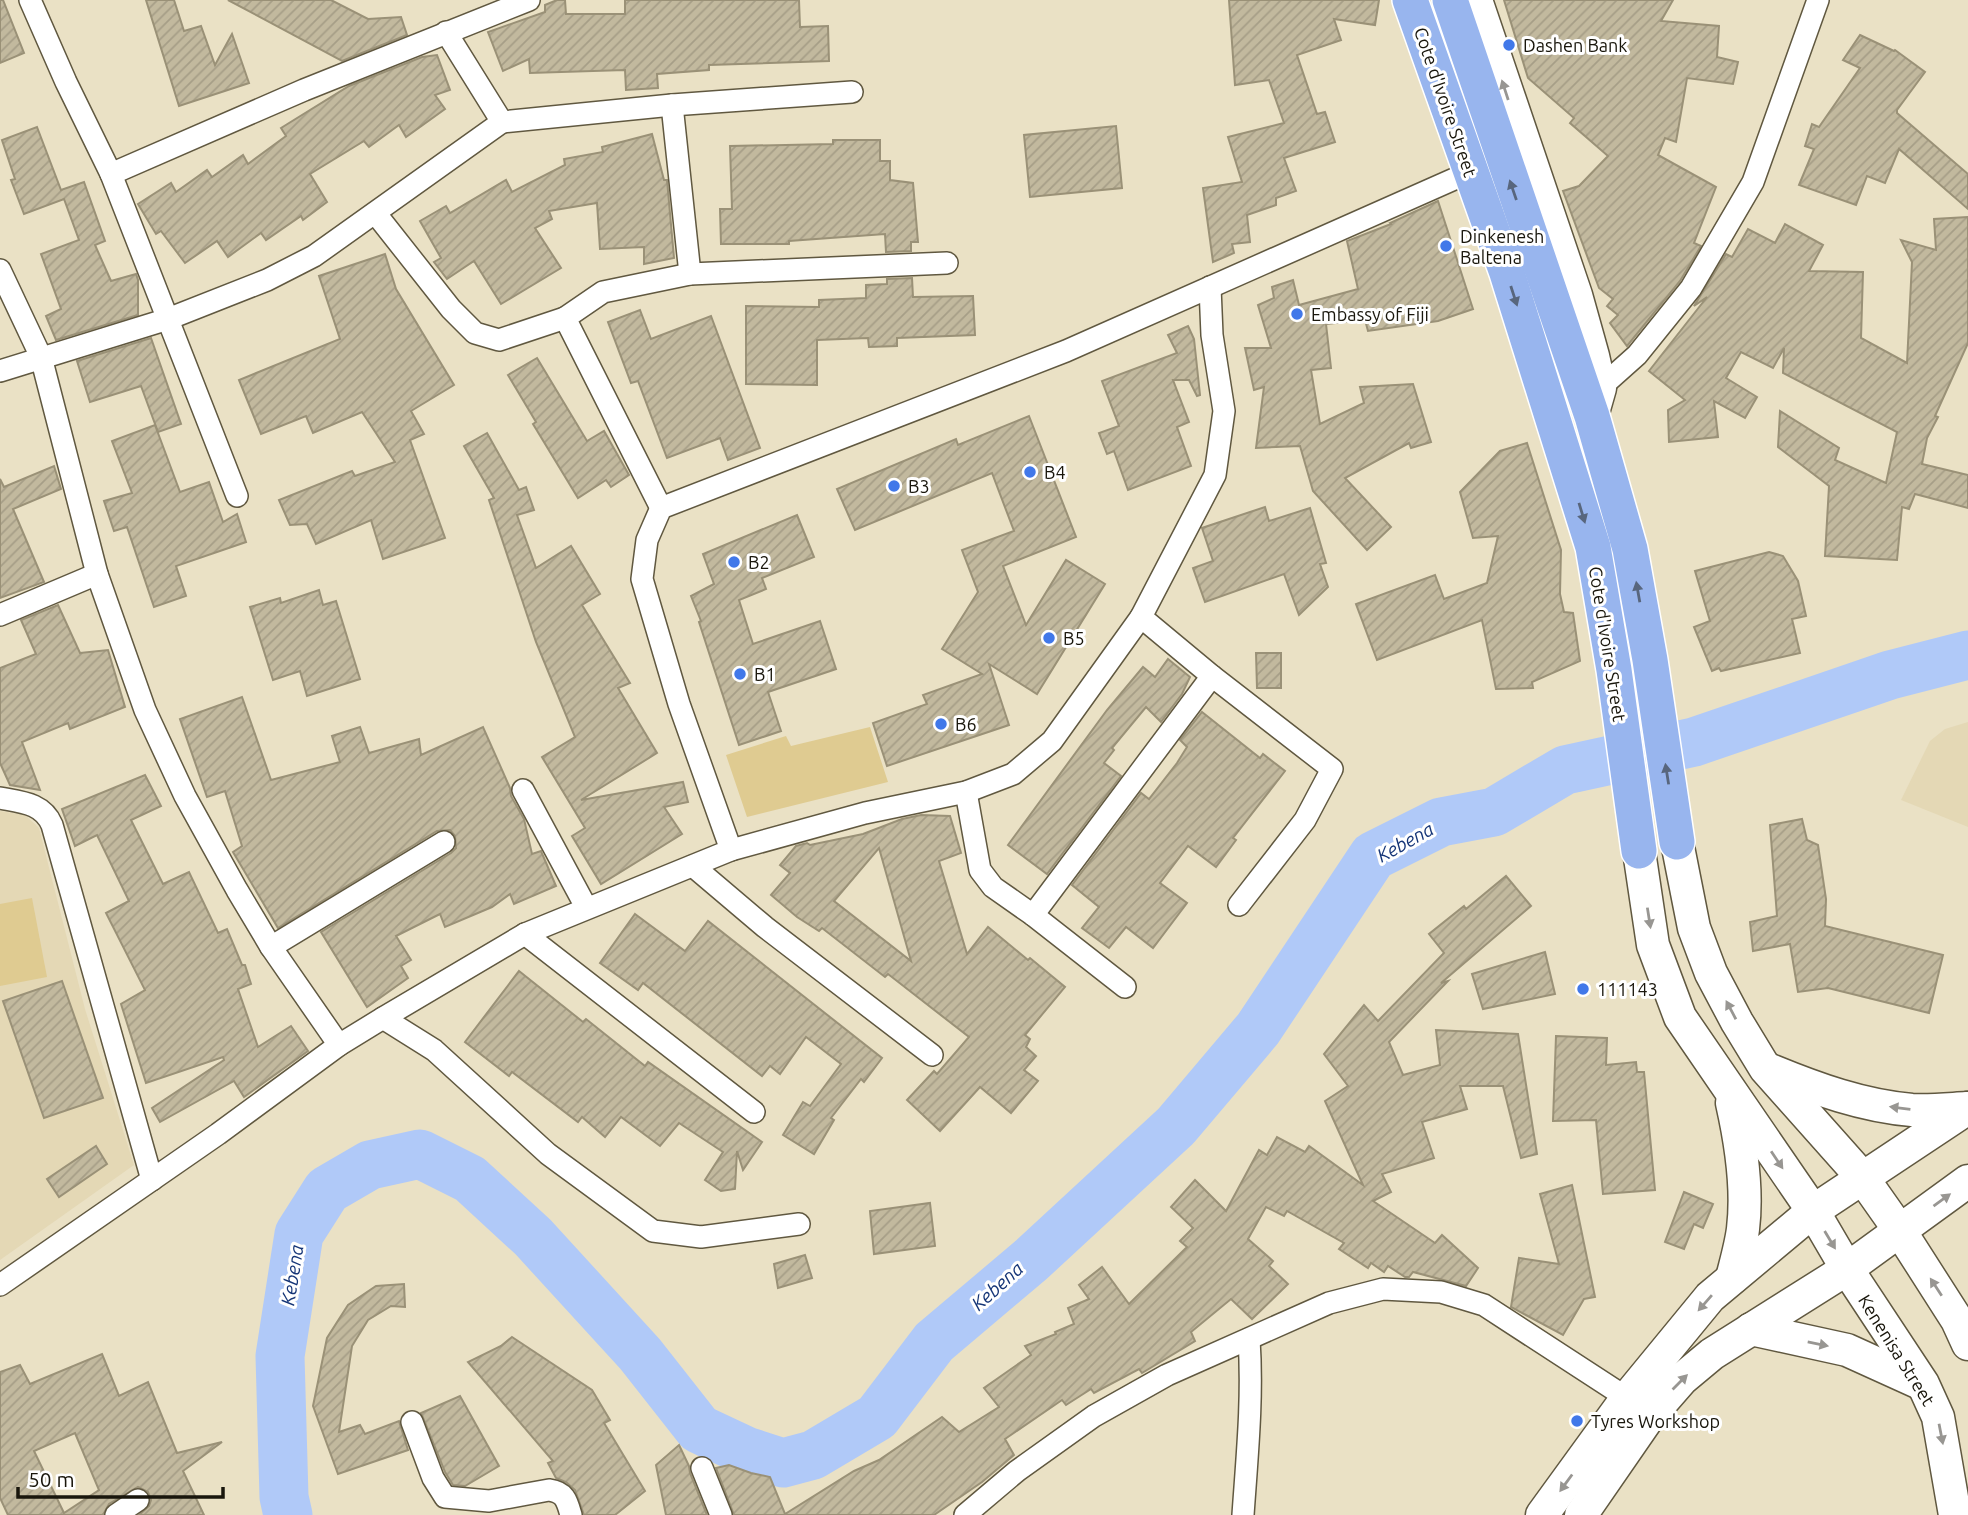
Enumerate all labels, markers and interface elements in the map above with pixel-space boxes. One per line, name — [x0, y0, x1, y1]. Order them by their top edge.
street label: Cote d'Ivoire Street — [1411, 25, 1481, 179]
place label: Dashen Bank — [1523, 35, 1627, 55]
marker: Dashen Bank — [1501, 37, 1517, 53]
one-way arrow — [1499, 79, 1510, 100]
one-way arrow — [1507, 179, 1518, 200]
place label: Dinkenesh Baltena — [1460, 226, 1544, 267]
marker: Dinkenesh Baltena — [1438, 238, 1454, 254]
one-way arrow — [1509, 285, 1519, 306]
place label: Embassy of Fiji — [1311, 304, 1429, 324]
marker: Embassy of Fiji — [1289, 306, 1305, 322]
place label: B4 — [1044, 462, 1066, 482]
marker: B4 — [1022, 464, 1038, 480]
place label: B3 — [908, 476, 930, 496]
marker: B3 — [886, 478, 902, 494]
one-way arrow — [1577, 502, 1588, 523]
place label: B2 — [748, 552, 770, 572]
marker: B2 — [726, 554, 742, 570]
street label: Cote d'Ivoire Street — [1586, 565, 1630, 723]
one-way arrow — [1632, 581, 1643, 603]
place label: B5 — [1063, 628, 1085, 648]
marker: B5 — [1041, 630, 1057, 646]
place label: B1 — [754, 664, 776, 684]
marker: B1 — [732, 666, 748, 682]
place label: B6 — [955, 714, 977, 734]
marker: B6 — [933, 716, 949, 732]
one-way arrow — [1661, 763, 1672, 785]
water label: Kebena — [1373, 817, 1437, 867]
one-way arrow — [1644, 908, 1655, 930]
place label: 111143 — [1597, 979, 1658, 999]
marker: 111143 — [1575, 981, 1591, 997]
one-way arrow — [1725, 1000, 1736, 1020]
one-way arrow — [1889, 1103, 1911, 1114]
one-way arrow — [1771, 1150, 1784, 1170]
one-way arrow — [1933, 1194, 1951, 1208]
one-way arrow — [1824, 1231, 1836, 1250]
water label: Kebena — [276, 1243, 308, 1307]
water label: Kebena — [967, 1257, 1027, 1315]
one-way arrow — [1929, 1277, 1942, 1296]
street label: Kenenisa Street — [1855, 1291, 1939, 1409]
one-way arrow — [1698, 1295, 1713, 1312]
one-way arrow — [1807, 1339, 1829, 1350]
one-way arrow — [1671, 1375, 1688, 1391]
place label: Tyres Workshop — [1591, 1411, 1720, 1431]
marker: Tyres Workshop — [1569, 1413, 1585, 1429]
one-way arrow — [1936, 1423, 1947, 1445]
scale bar — [18, 1456, 222, 1500]
text: 50 m — [28, 1467, 75, 1491]
one-way arrow — [1559, 1474, 1573, 1492]

